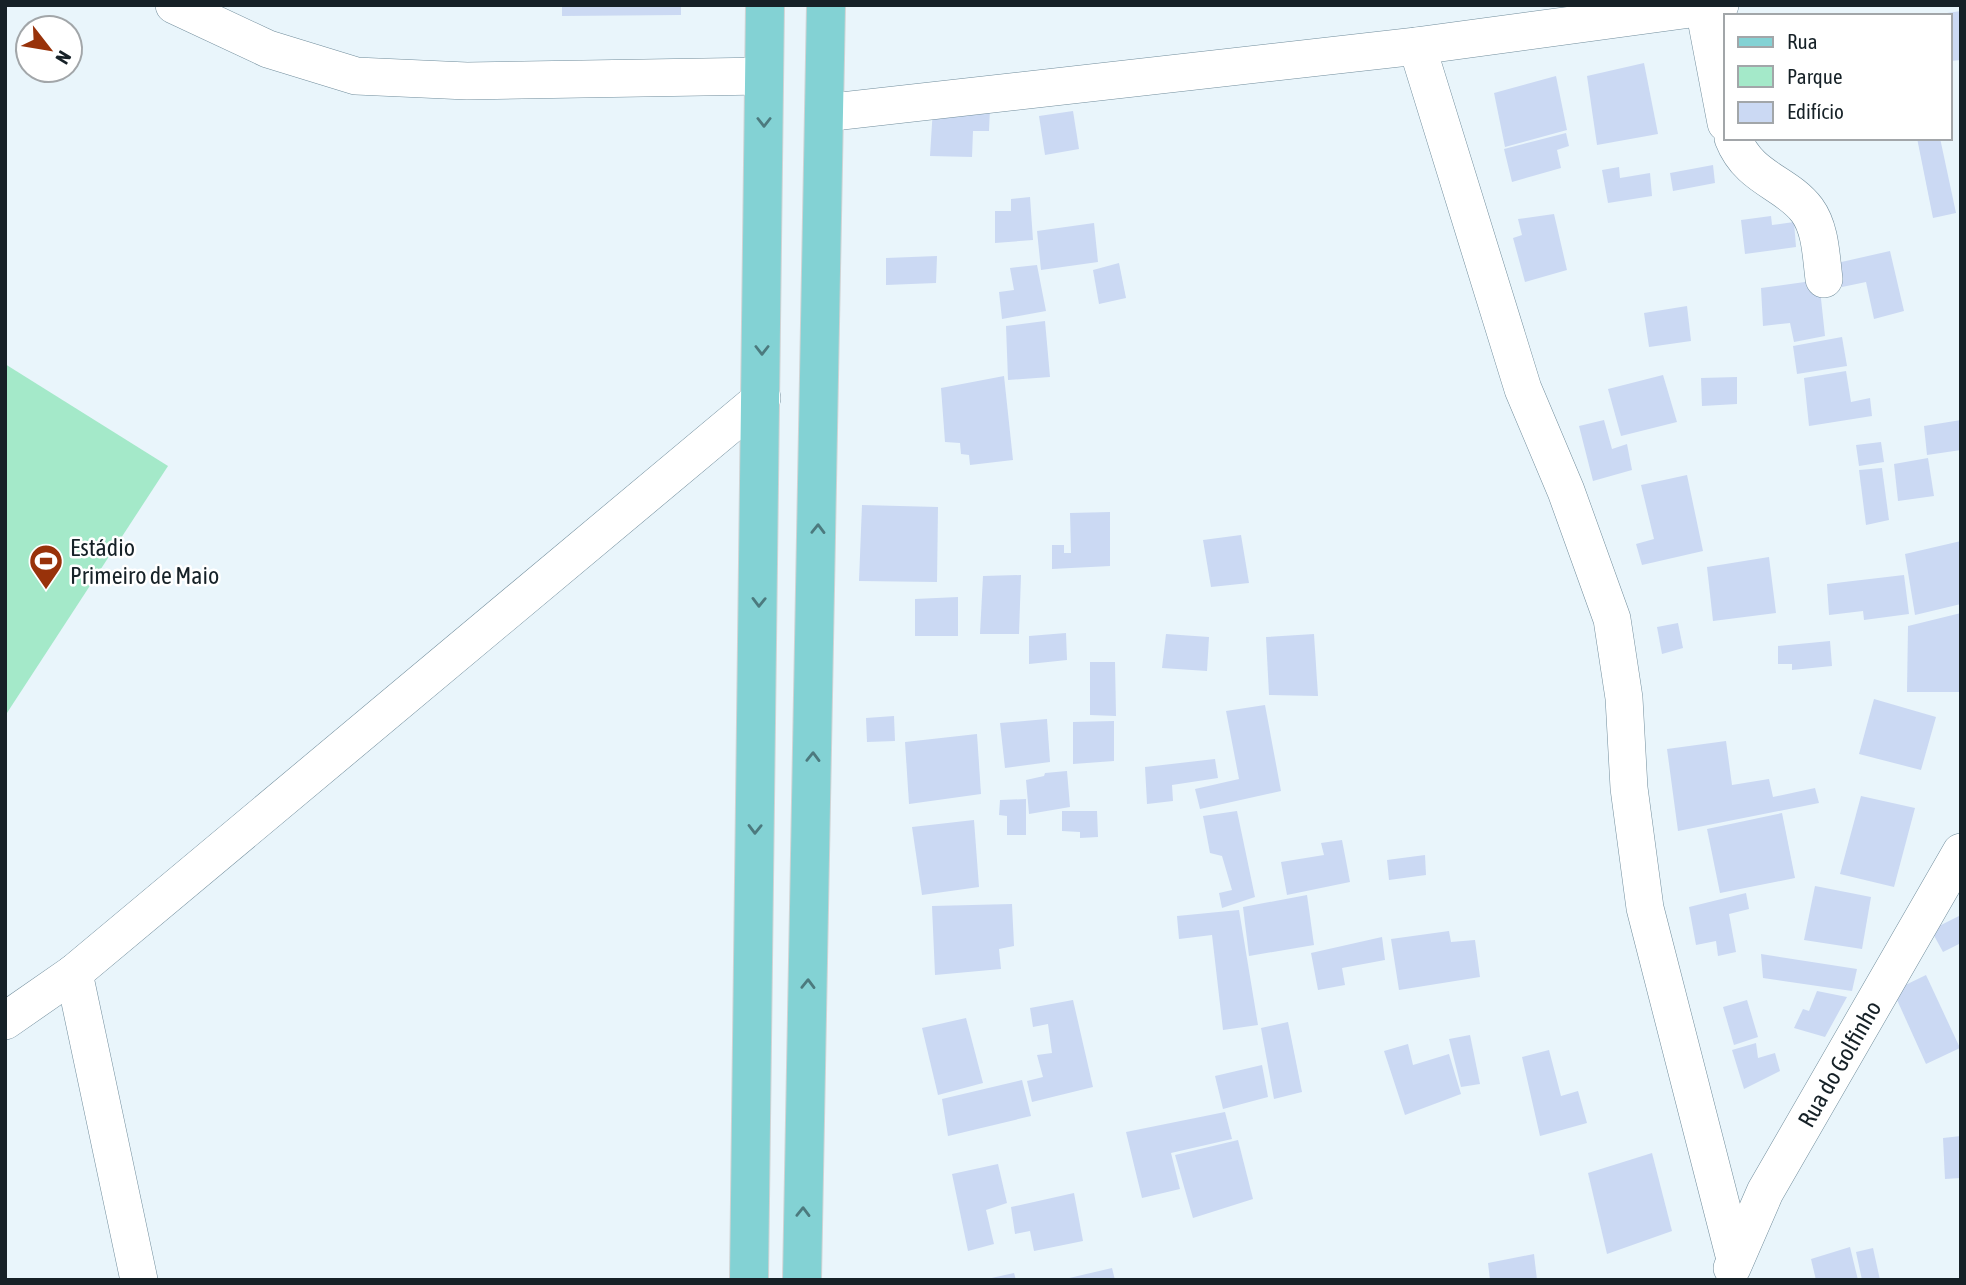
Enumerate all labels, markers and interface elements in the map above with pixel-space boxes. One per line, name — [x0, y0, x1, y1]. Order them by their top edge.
north arrow — [14, 14, 84, 84]
legend — [1724, 14, 1952, 140]
text: Rua — [1787, 29, 1817, 53]
text: N — [51, 47, 76, 68]
text: Parque — [1787, 64, 1842, 88]
text: Edifício — [1787, 99, 1844, 123]
one-way arrow — [756, 118, 772, 128]
one-way arrow — [754, 345, 770, 356]
one-way arrow — [810, 523, 826, 534]
place label: Estádio Primeiro de Maio — [70, 534, 219, 589]
sports icon: Estádio Primeiro de Maio — [27, 542, 65, 591]
one-way arrow — [751, 597, 767, 608]
one-way arrow — [805, 751, 821, 761]
one-way arrow — [748, 824, 763, 835]
one-way arrow — [800, 978, 816, 989]
street label: Rua do Golfinho — [1792, 996, 1886, 1132]
one-way arrow — [796, 1206, 811, 1217]

